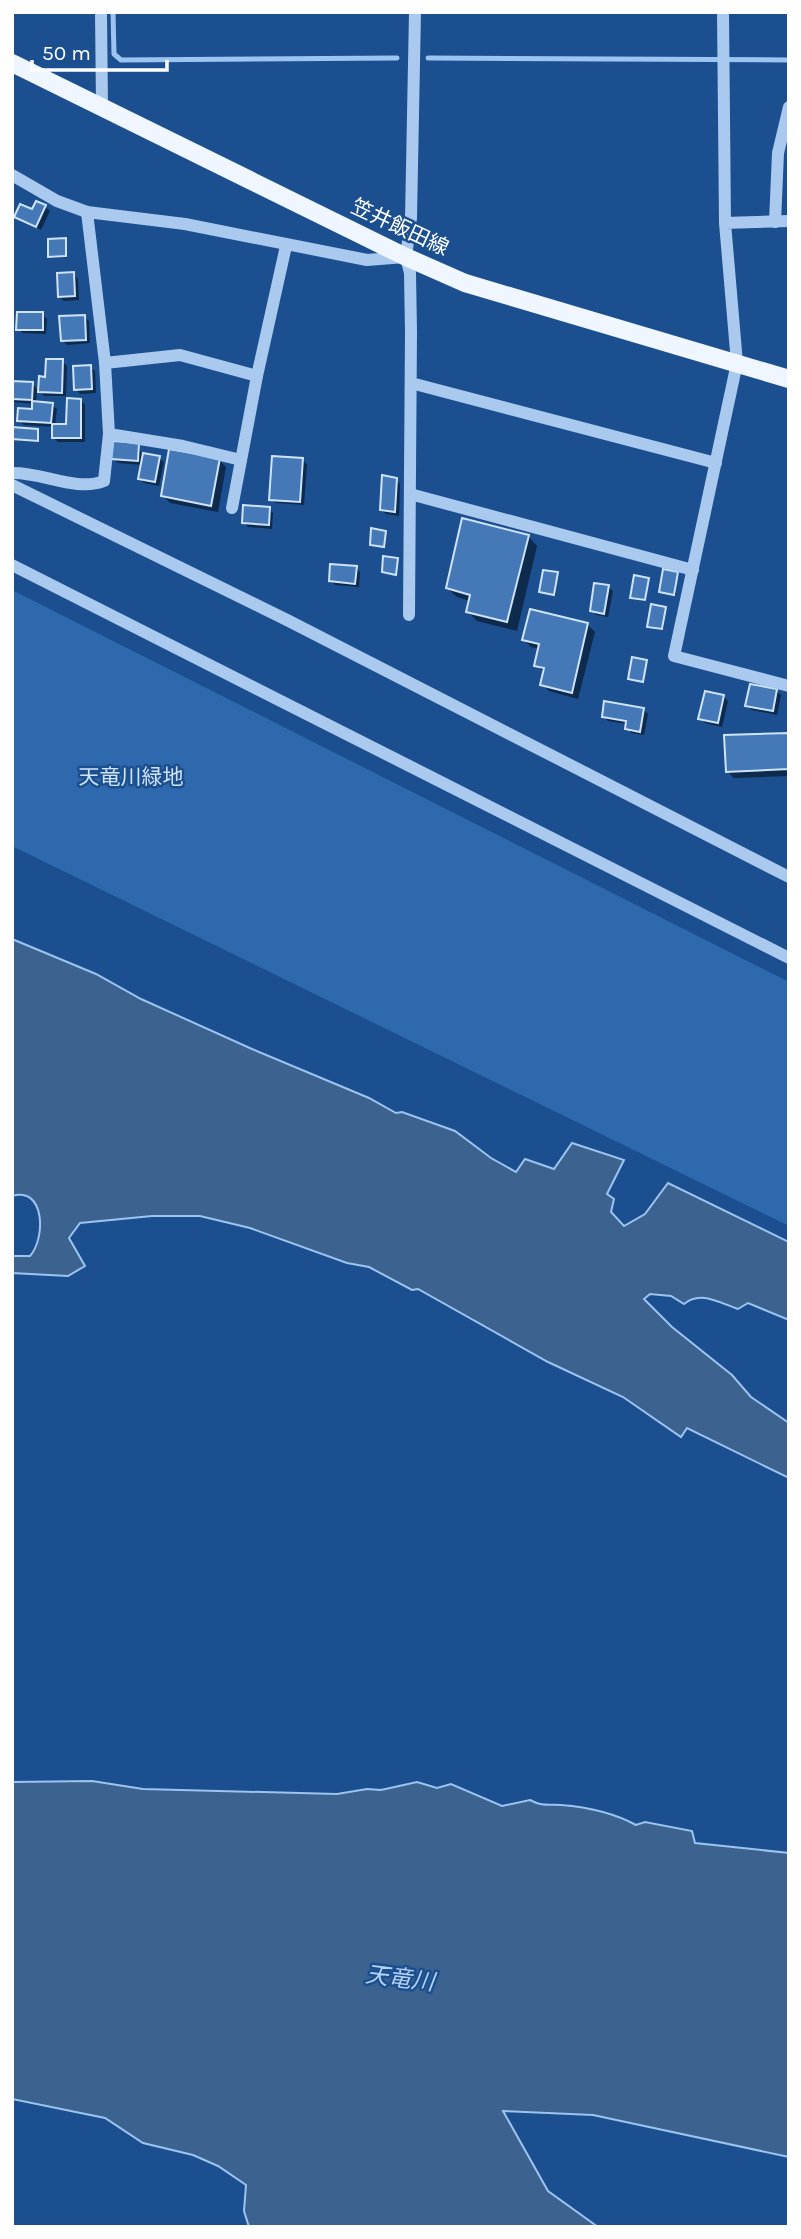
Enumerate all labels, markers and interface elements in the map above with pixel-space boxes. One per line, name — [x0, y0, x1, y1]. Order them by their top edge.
scale bar — [32, 28, 166, 72]
text: 50 m — [42, 41, 91, 65]
street label: 笠井飯田線 — [347, 194, 453, 260]
park label: 天竜川緑地 — [79, 765, 184, 789]
water label: 天竜川 — [364, 1961, 439, 1996]

